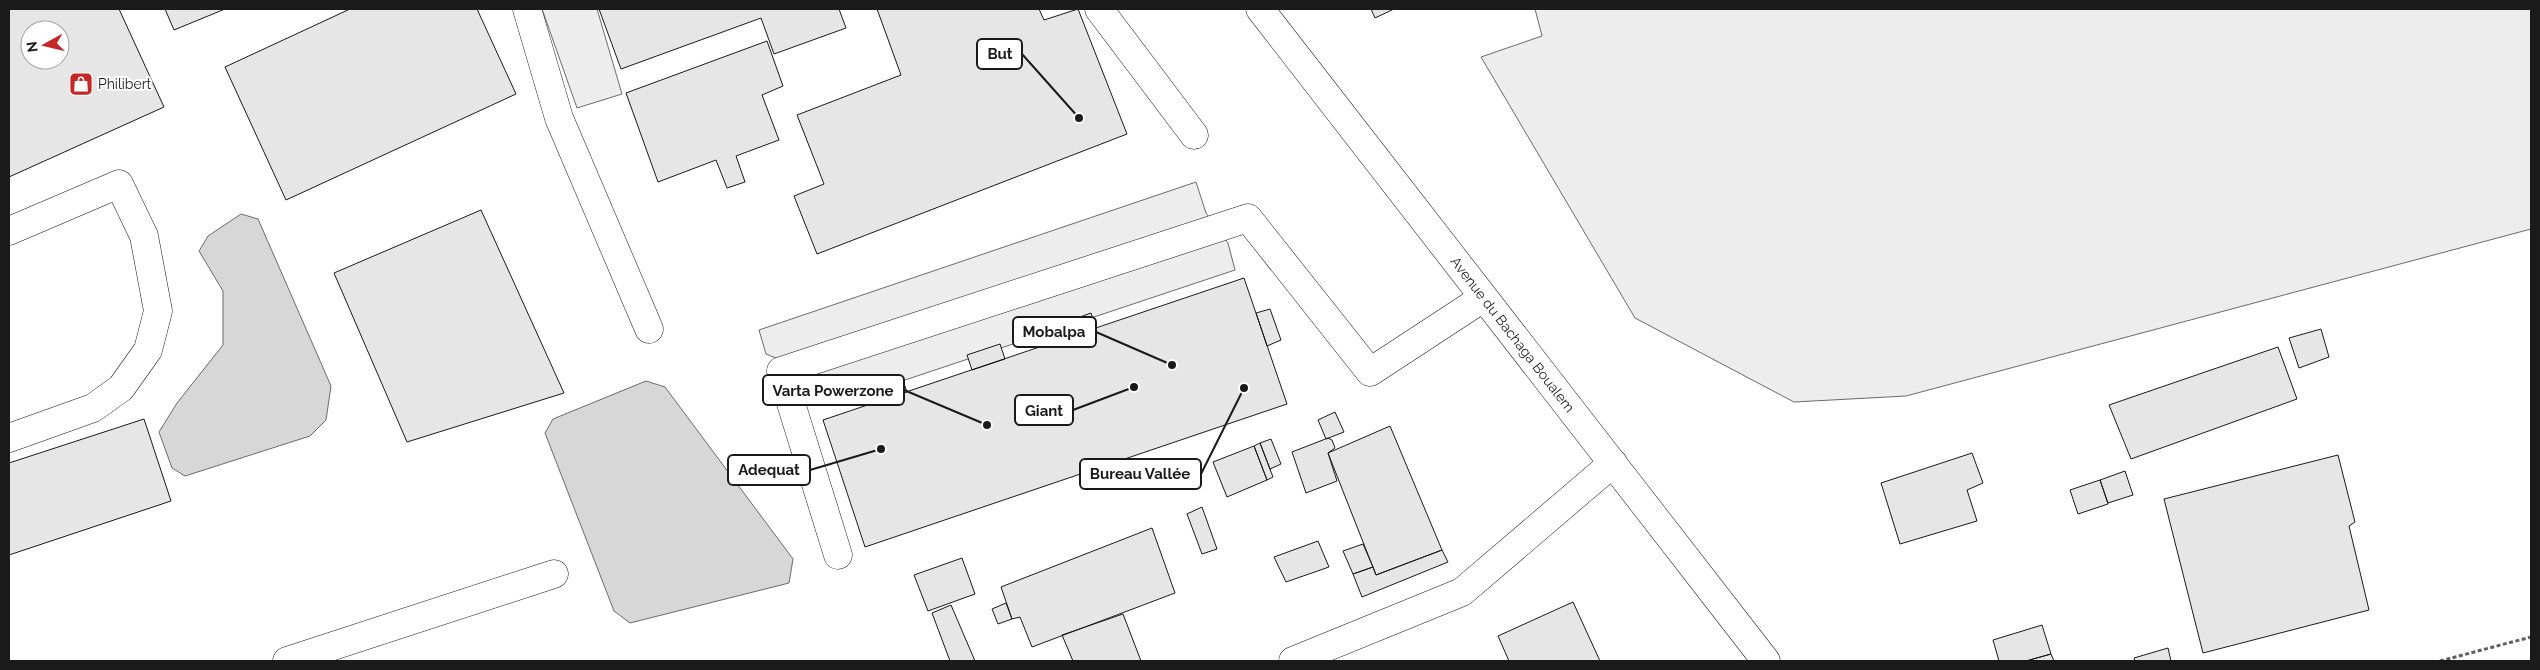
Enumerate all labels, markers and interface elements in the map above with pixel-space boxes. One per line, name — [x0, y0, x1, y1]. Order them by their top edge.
north arrow — [20, 20, 70, 70]
callout: But — [977, 39, 1022, 69]
text: N — [23, 40, 41, 53]
text: But — [987, 45, 1013, 63]
shop icon: Philibert — [68, 71, 94, 97]
place label: Philibert — [98, 76, 152, 92]
street label: Avenue du Bachaga Boualem — [1447, 254, 1578, 415]
callout: Mobalpa — [1013, 317, 1096, 347]
text: Mobalpa — [1023, 323, 1086, 341]
callout: Varta Powerzone — [763, 375, 904, 405]
text: Varta Powerzone — [772, 382, 894, 400]
callout: Giant — [1015, 395, 1073, 425]
text: Giant — [1025, 402, 1063, 420]
callout: Adequat — [728, 455, 810, 485]
callout: Bureau Vallée — [1080, 459, 1201, 489]
text: Adequat — [738, 461, 800, 479]
text: Bureau Vallée — [1090, 465, 1190, 483]

